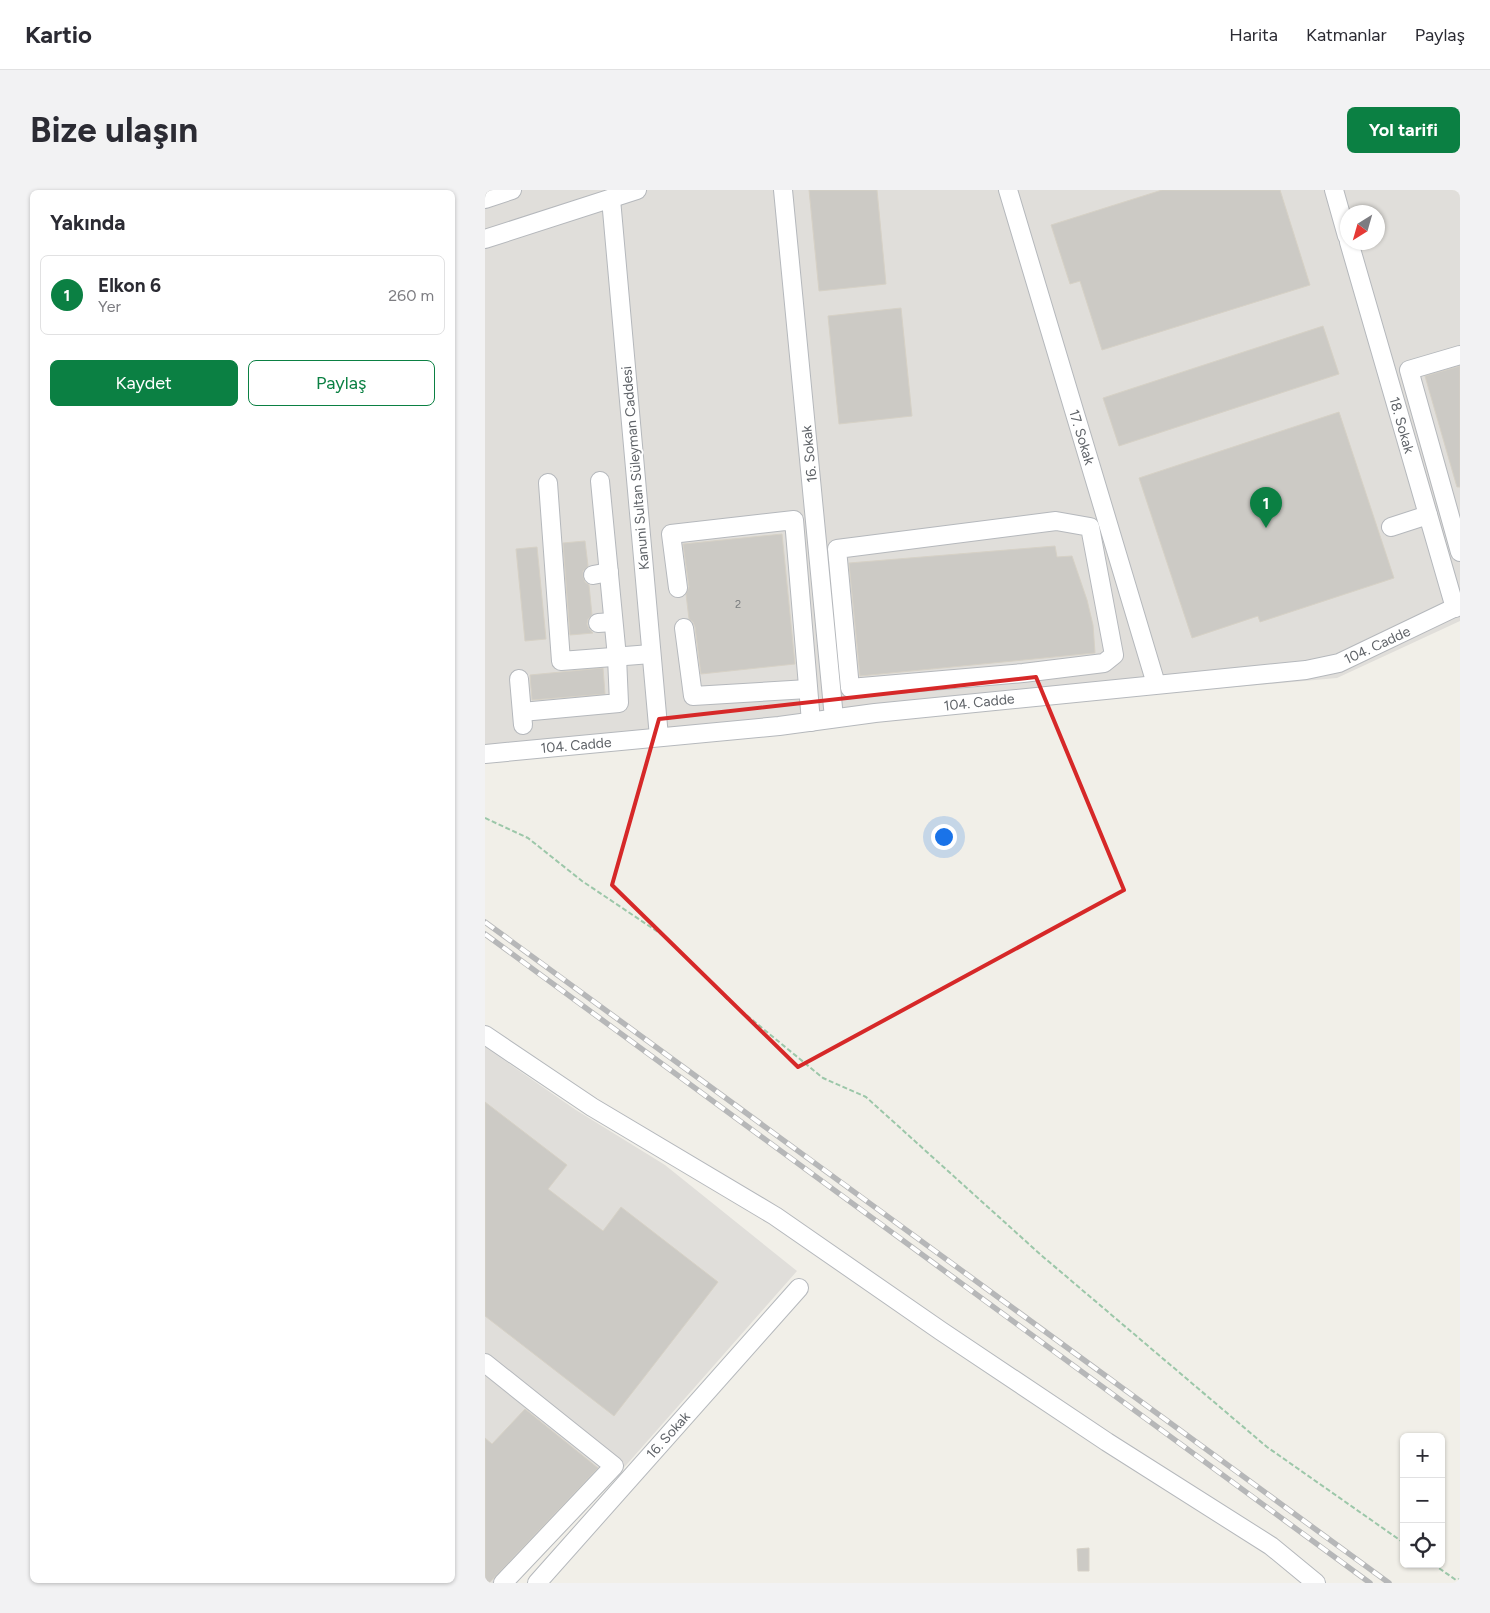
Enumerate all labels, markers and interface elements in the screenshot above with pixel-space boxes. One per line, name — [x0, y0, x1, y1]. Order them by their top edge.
text: Kartio — [25, 20, 92, 49]
text: Harita — [1229, 24, 1278, 46]
text: Katmanlar — [1306, 24, 1387, 46]
text: Paylaş — [1415, 24, 1465, 46]
button: Yol tarifi — [1347, 107, 1460, 153]
text: Bize ulaşın — [30, 109, 198, 151]
north arrow — [1340, 205, 1385, 250]
text: Yakında — [50, 210, 125, 235]
text: Elkon 6 — [98, 274, 161, 297]
text: 1 — [64, 286, 70, 305]
text: 260 m — [388, 286, 434, 305]
text: Yer — [98, 297, 121, 316]
button: Kaydet — [50, 360, 238, 406]
button: Paylaş — [248, 360, 435, 406]
street label: Kanuni Sultan Süleyman Caddesi — [618, 365, 653, 571]
street label: 18. Sokak — [1385, 395, 1418, 456]
street label: 17. Sokak — [1065, 407, 1098, 467]
street label: 16. Sokak — [798, 424, 821, 483]
pin: 1 — [1250, 487, 1282, 528]
house number: 2 — [735, 598, 741, 611]
street label: 104. Cadde — [1341, 623, 1413, 668]
street label: 104. Cadde — [943, 690, 1016, 715]
street label: 104. Cadde — [540, 734, 613, 757]
your location — [931, 824, 957, 850]
street label: 16. Sokak — [643, 1408, 694, 1462]
map controls — [1400, 1433, 1445, 1568]
button: + — [1400, 1433, 1445, 1478]
button: − — [1400, 1478, 1445, 1523]
button: locate — [1400, 1523, 1445, 1568]

